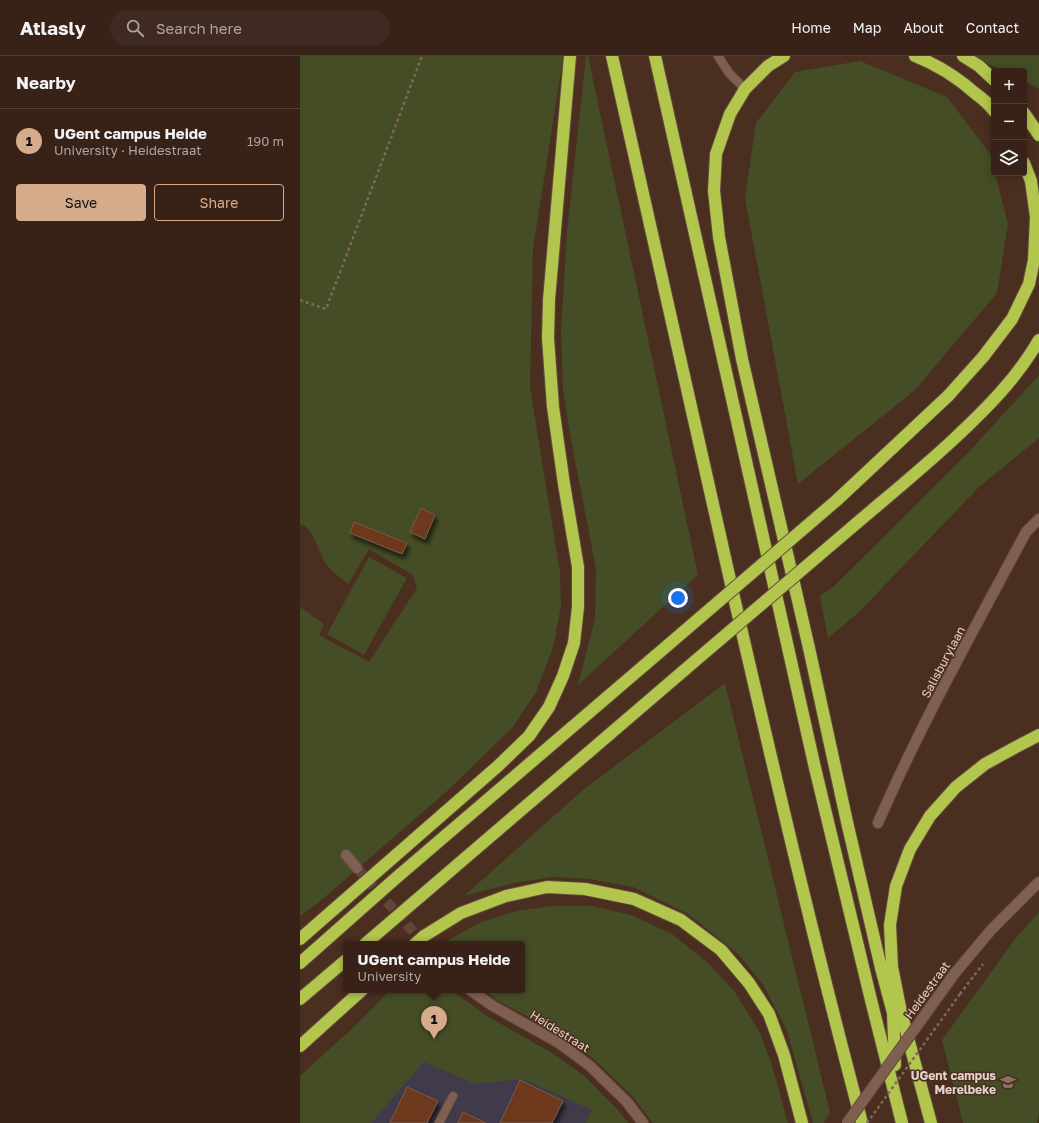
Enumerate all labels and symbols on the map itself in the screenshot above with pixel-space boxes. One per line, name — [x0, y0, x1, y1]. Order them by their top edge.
your location — [668, 588, 688, 608]
street label: Salisburylaan — [918, 624, 968, 700]
street label: Heidestraat — [901, 958, 953, 1022]
pin: 1 — [421, 1006, 447, 1039]
street label: Heidestraat — [527, 1007, 593, 1055]
place label: UGent campus Merelbeke — [911, 1068, 996, 1097]
school or university icon: UGent campus Merelbeke — [999, 1073, 1017, 1091]

